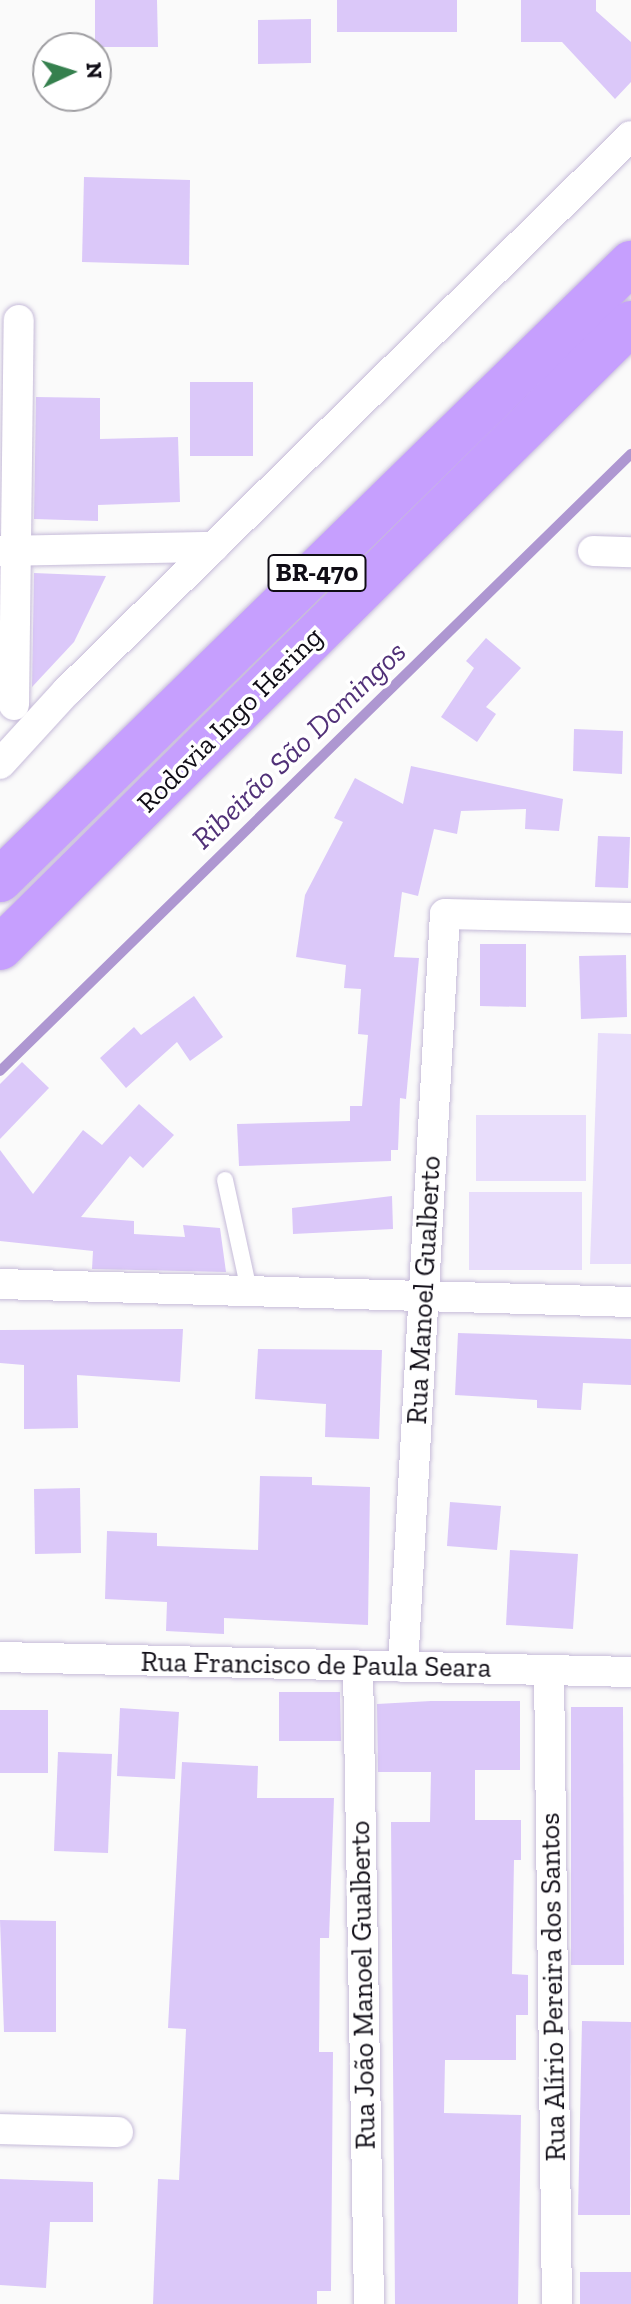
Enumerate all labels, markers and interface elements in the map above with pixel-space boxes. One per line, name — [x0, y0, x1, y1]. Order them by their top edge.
north arrow — [32, 32, 112, 112]
text: N — [80, 61, 108, 80]
road number: BR-470 — [267, 551, 367, 595]
street label: Rodovia Ingo Hering — [130, 620, 330, 820]
water label: Ribeirão São Domingos — [184, 633, 414, 857]
street label: Rua Manoel Gualberto — [400, 1155, 448, 1425]
street label: Rua Francisco de Paula Seara — [140, 1645, 492, 1685]
street label: Rua Alírio Pereira dos Santos — [533, 1812, 573, 2162]
street label: Rua João Manoel Gualberto — [343, 1820, 383, 2150]

